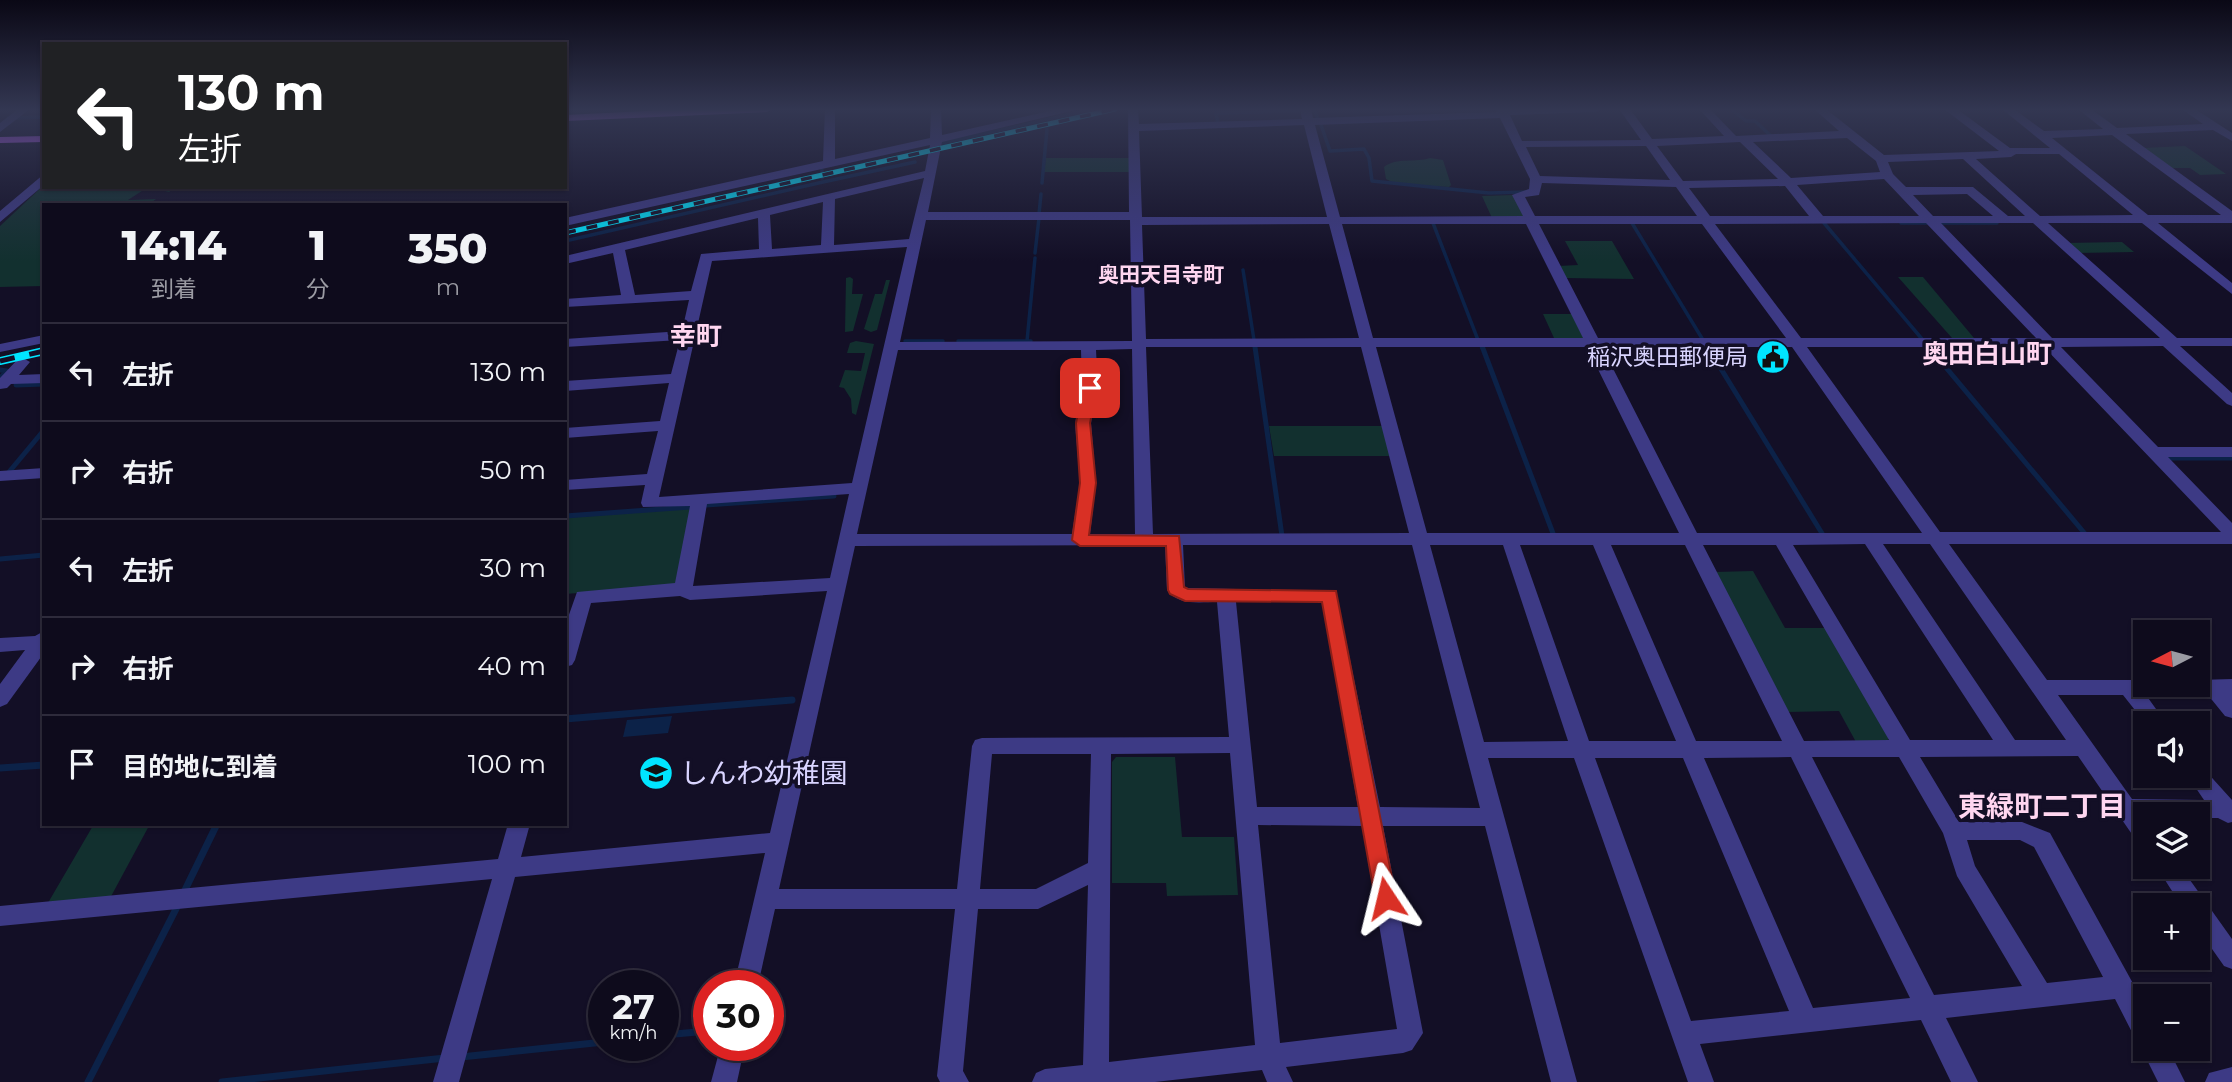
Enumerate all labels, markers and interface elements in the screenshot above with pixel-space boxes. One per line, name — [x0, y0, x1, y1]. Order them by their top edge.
text: 130 m — [178, 63, 325, 122]
icon: left — [63, 70, 154, 161]
text: 左折 — [178, 129, 242, 168]
text: 14:14 — [121, 219, 227, 271]
text: 1 — [309, 219, 326, 271]
text: 350 — [408, 222, 488, 274]
district label: 奥田天目寺町 — [1098, 262, 1224, 287]
text: m — [436, 273, 460, 301]
text: 到着 — [151, 275, 197, 303]
text: 分 — [306, 275, 329, 303]
district label: 幸町 — [670, 320, 722, 352]
public building icon: 稲沢奥田郵便局 — [1754, 338, 1792, 376]
district label: 奥田白山町 — [1922, 338, 2052, 370]
place label: 稲沢奥田郵便局 — [1587, 343, 1748, 371]
icon: left — [63, 353, 101, 391]
text: 130 m — [470, 356, 546, 388]
pin — [1060, 358, 1120, 418]
text: 左折 — [122, 359, 174, 391]
icon: arrive — [1071, 369, 1109, 407]
icon: right — [63, 451, 101, 489]
text: 50 m — [480, 454, 546, 486]
text: 右折 — [122, 457, 174, 489]
icon: left — [63, 549, 101, 587]
text: 30 m — [480, 552, 546, 584]
text: 左折 — [122, 555, 174, 587]
north arrow — [2133, 620, 2210, 696]
map controls — [2133, 620, 2210, 1061]
icon: right — [63, 647, 101, 685]
text: 40 m — [477, 650, 546, 682]
text: 右折 — [122, 653, 174, 685]
button: sound — [2133, 711, 2210, 788]
icon: arrive — [63, 745, 101, 783]
text: 100 m — [468, 748, 546, 780]
text: 目的地に到着 — [122, 751, 278, 783]
school or university icon: しんわ幼稚園 — [637, 754, 675, 792]
place label: しんわ幼稚園 — [680, 756, 848, 790]
district label: 東緑町二丁目 — [1958, 789, 2126, 823]
button: layers — [2133, 802, 2210, 879]
position arrow — [1349, 861, 1423, 935]
button: + — [2133, 893, 2210, 970]
speed limit sign: 30 — [693, 970, 784, 1061]
button: − — [2133, 984, 2210, 1061]
text: 27 — [612, 985, 655, 1028]
text: km/h — [609, 1022, 658, 1044]

